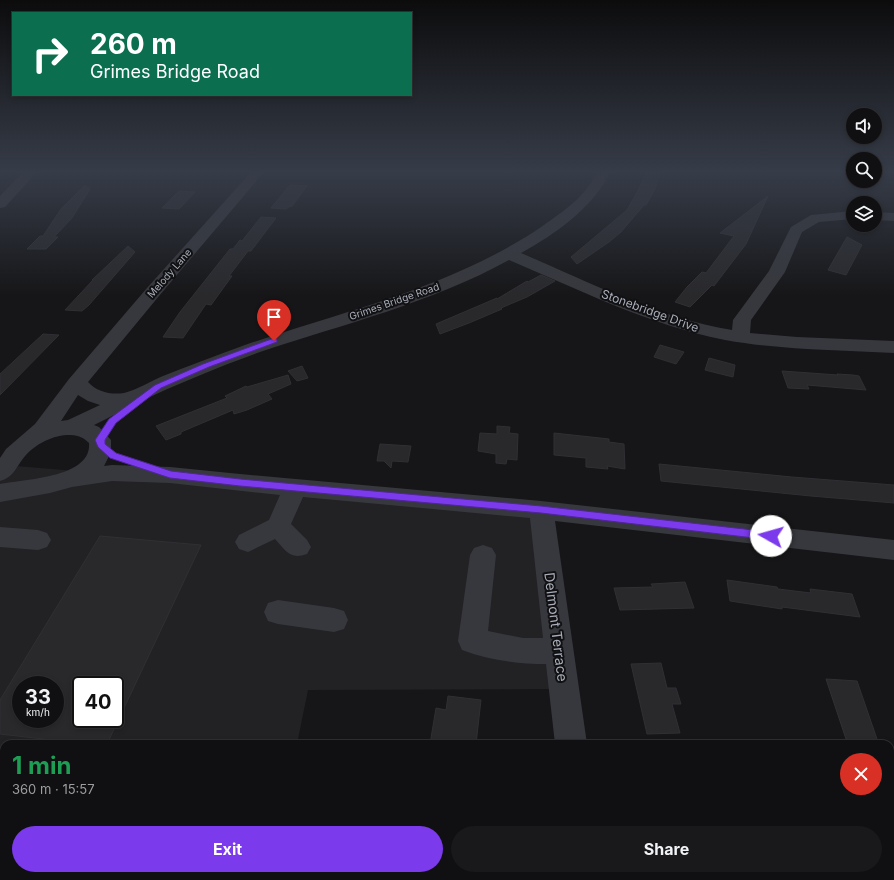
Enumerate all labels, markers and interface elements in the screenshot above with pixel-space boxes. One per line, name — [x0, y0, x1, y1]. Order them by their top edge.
text: 260 m — [90, 27, 177, 61]
icon: right — [24, 28, 76, 80]
text: Grimes Bridge Road — [90, 61, 260, 82]
map controls — [846, 108, 882, 232]
button: sound — [846, 108, 882, 144]
button: search — [846, 152, 882, 188]
button: layers — [846, 196, 882, 232]
street label: Melody Lane — [144, 246, 194, 300]
street label: Grimes Bridge Road — [347, 280, 441, 322]
street label: Stonebridge Drive — [599, 286, 701, 335]
pin — [257, 300, 291, 341]
icon: arrive — [263, 306, 285, 328]
position arrow — [750, 515, 792, 557]
street label: Delmont Terrace — [541, 571, 572, 683]
speed limit sign: 40 — [72, 676, 124, 728]
text: 33 — [25, 685, 51, 709]
text: km/h — [26, 706, 50, 718]
text: 1 min — [12, 751, 71, 780]
button: close — [840, 753, 882, 795]
text: 360 m · 15:57 — [12, 781, 95, 797]
button: Exit — [12, 826, 443, 872]
button: Share — [451, 826, 882, 872]

